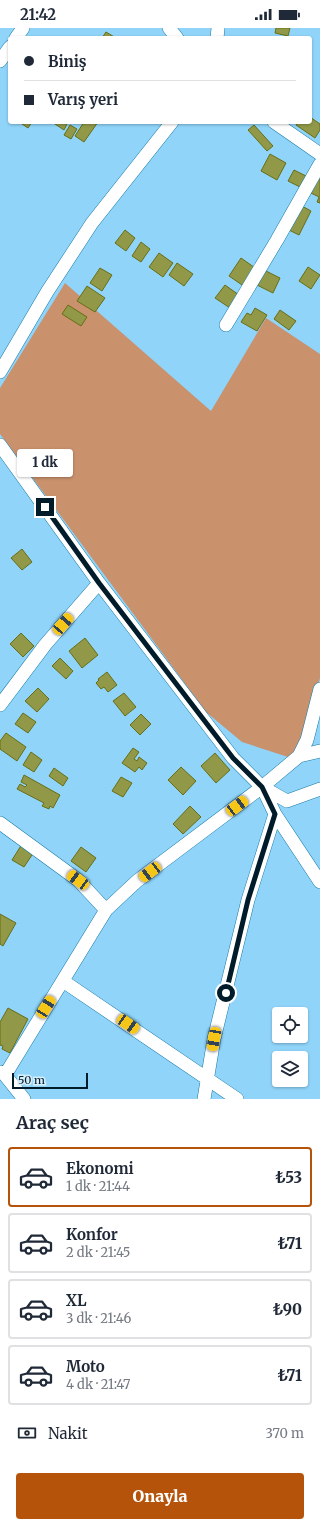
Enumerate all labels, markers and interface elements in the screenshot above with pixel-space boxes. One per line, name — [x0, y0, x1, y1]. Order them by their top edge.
text: 21:42 — [20, 5, 56, 24]
text: Biniş — [48, 52, 87, 71]
text: Varış yeri — [48, 90, 118, 109]
callout: 1 dk — [17, 449, 73, 477]
text: 1 dk — [32, 454, 58, 471]
route end — [36, 498, 54, 516]
car — [51, 611, 75, 637]
car — [224, 794, 250, 818]
car — [137, 860, 163, 884]
car — [65, 868, 91, 892]
route start — [217, 984, 235, 1002]
car — [35, 994, 57, 1020]
map controls — [272, 1007, 308, 1087]
button: locate — [272, 1007, 308, 1043]
car — [115, 1012, 141, 1036]
car — [206, 1026, 222, 1052]
button: layers — [272, 1051, 308, 1087]
scale bar — [12, 1071, 88, 1090]
text: 50 m — [18, 1073, 45, 1087]
text: Araç seç — [16, 1111, 89, 1134]
icon: car — [18, 1159, 54, 1195]
text: Ekonomi — [66, 1159, 134, 1178]
text: ₺53 — [275, 1168, 302, 1187]
text: 1 dk · 21:44 — [66, 1178, 130, 1195]
icon: car — [18, 1225, 54, 1261]
text: Konfor — [66, 1225, 118, 1244]
text: ₺71 — [277, 1234, 302, 1253]
text: 2 dk · 21:45 — [66, 1244, 130, 1261]
icon: car — [18, 1291, 54, 1327]
text: XL — [66, 1291, 87, 1310]
text: ₺90 — [273, 1300, 302, 1319]
text: 3 dk · 21:46 — [66, 1310, 131, 1327]
icon: car — [18, 1357, 54, 1393]
text: Moto — [66, 1357, 105, 1376]
text: ₺71 — [277, 1366, 302, 1385]
text: 4 dk · 21:47 — [66, 1376, 130, 1393]
icon: cash — [16, 1422, 38, 1444]
text: Nakit — [48, 1424, 88, 1443]
text: 370 m — [266, 1425, 304, 1442]
button: Onayla — [16, 1473, 304, 1519]

